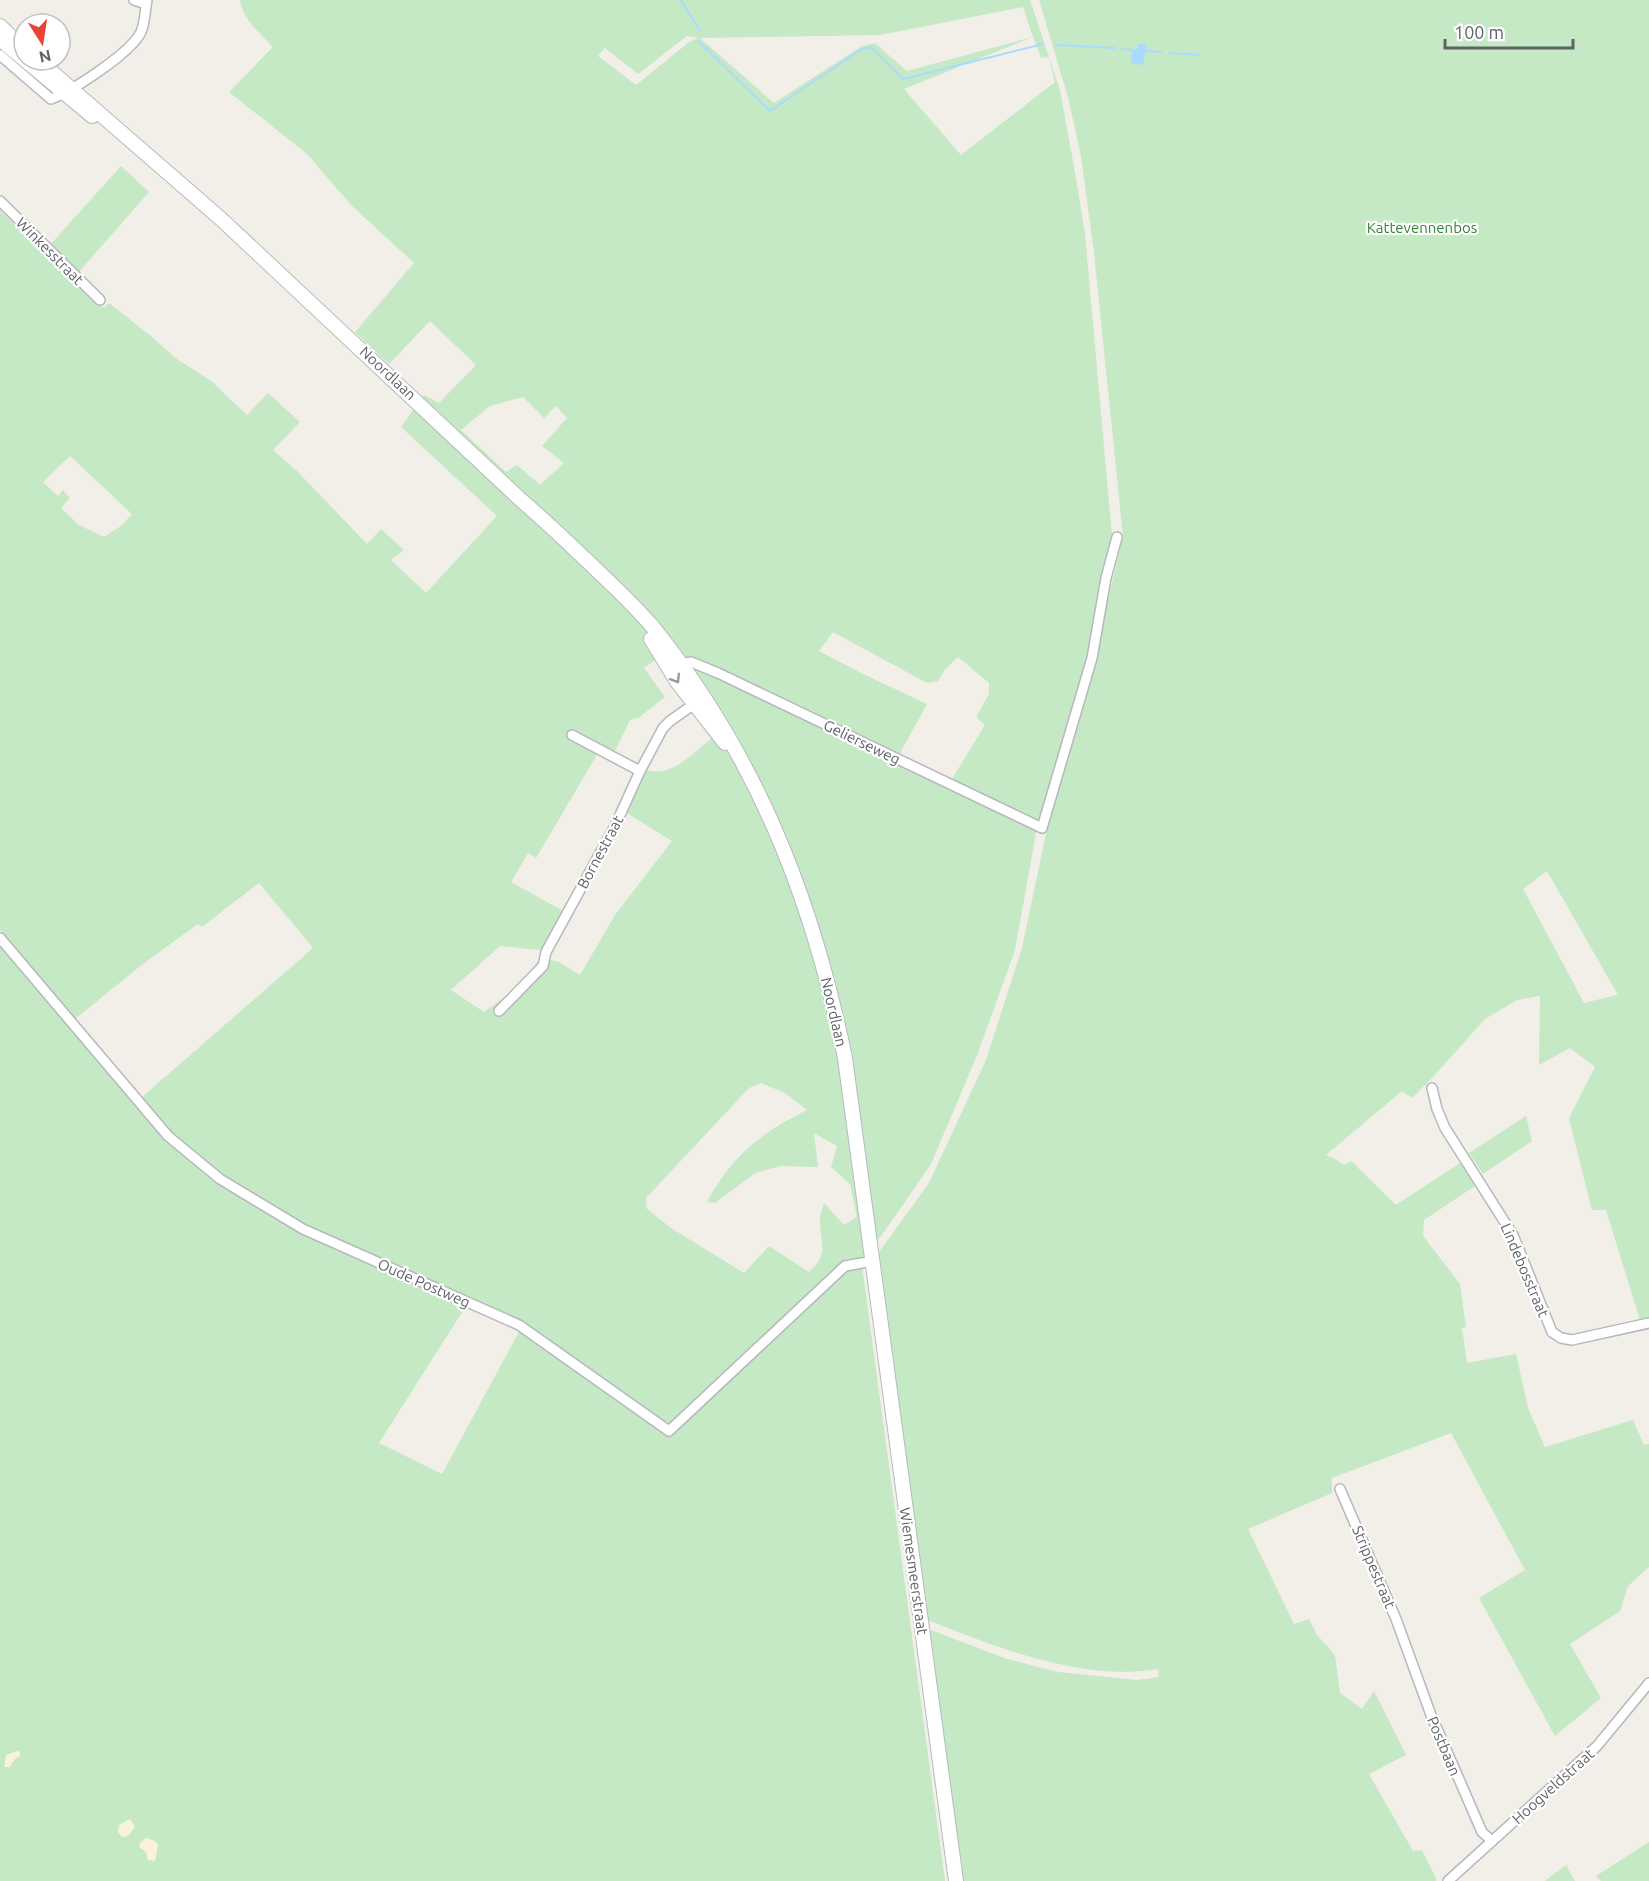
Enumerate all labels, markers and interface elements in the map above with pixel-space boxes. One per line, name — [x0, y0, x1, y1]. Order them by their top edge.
north arrow — [12, 12, 72, 72]
scale bar — [1445, 12, 1572, 50]
text: 100 m — [1454, 22, 1504, 42]
text: N — [37, 47, 53, 67]
street label: Winkesstraat — [13, 214, 87, 288]
park label: Kattevennenbos — [1367, 219, 1477, 236]
street label: Noordlaan — [356, 343, 420, 403]
one-way arrow — [668, 673, 680, 683]
street label: Gelierseweg — [821, 716, 903, 768]
street label: Bornestraat — [574, 813, 626, 891]
street label: Noordlaan — [818, 976, 850, 1048]
street label: Lindebosstraat — [1498, 1220, 1552, 1320]
street label: Oude Postweg — [375, 1255, 473, 1311]
street label: Wiemesmeerstraat — [897, 1506, 931, 1636]
street label: Strippestraat — [1349, 1523, 1399, 1611]
street label: Postbaan — [1424, 1714, 1464, 1778]
street label: Hoogveldstraat — [1509, 1745, 1598, 1827]

